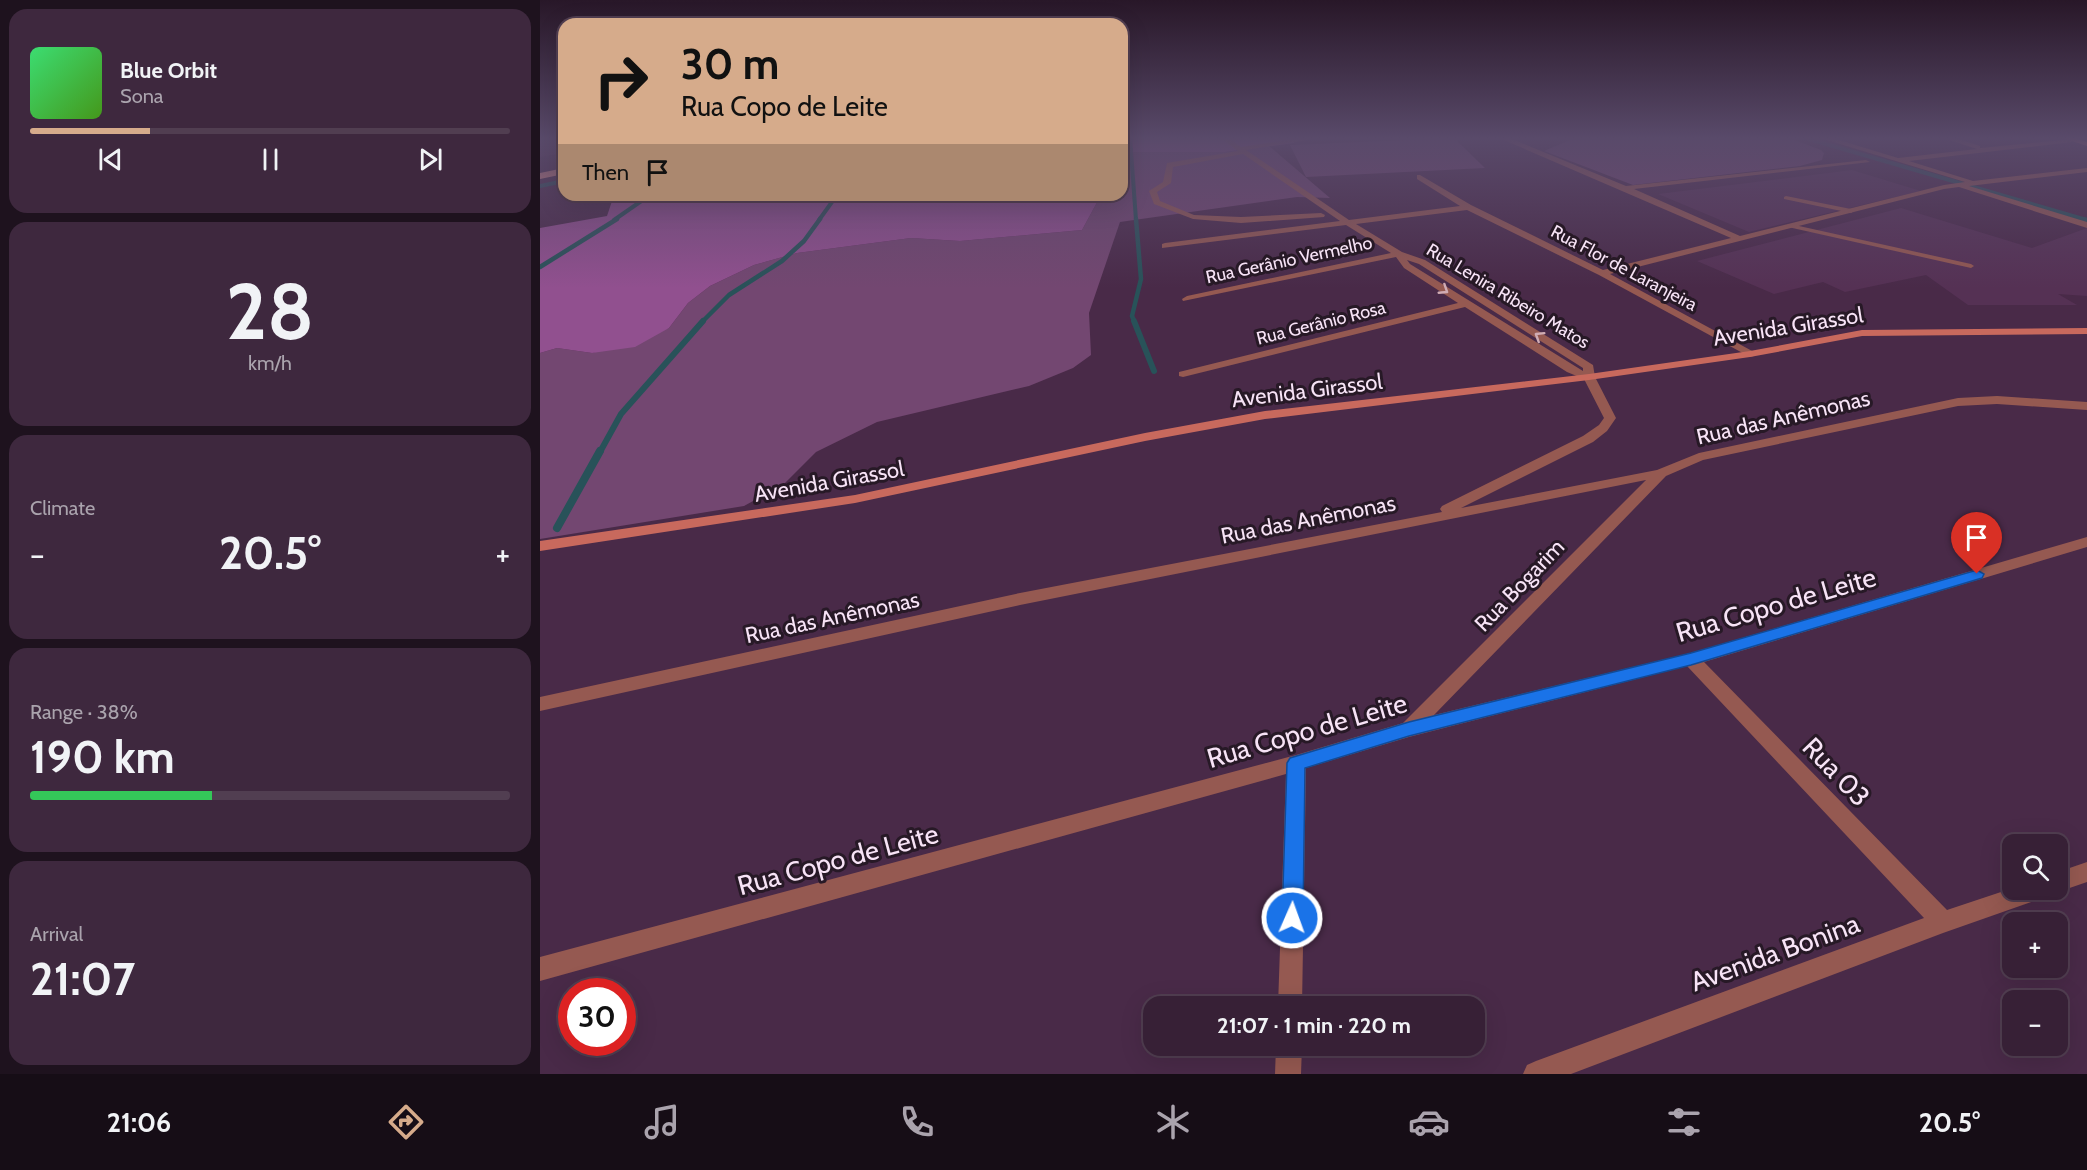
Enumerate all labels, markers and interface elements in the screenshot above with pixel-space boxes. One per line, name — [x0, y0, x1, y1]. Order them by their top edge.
text: 30 m — [681, 38, 779, 90]
icon: right — [582, 42, 660, 120]
text: Blue Orbit — [120, 57, 217, 84]
text: Sona — [120, 84, 163, 108]
text: Rua Copo de Leite — [681, 90, 888, 123]
icon: previous — [94, 143, 127, 176]
icon: pause — [254, 143, 287, 176]
icon: next — [414, 143, 447, 176]
icon: arrive — [641, 156, 674, 189]
text: Then — [582, 159, 629, 186]
street label: Rua Flor de Laranjeira — [1547, 220, 1701, 316]
street label: Rua Gerânio Vermelho — [1204, 232, 1374, 288]
street label: Rua Lenira Ribeiro Matos — [1423, 239, 1593, 353]
text: 28 — [226, 264, 314, 359]
one-way arrow — [1438, 282, 1448, 294]
street label: Rua Gerânio Rosa — [1254, 296, 1388, 350]
street label: Avenida Girassol — [1711, 301, 1866, 352]
one-way arrow — [1535, 332, 1546, 343]
text: km/h — [248, 351, 292, 375]
street label: Avenida Girassol — [1230, 368, 1385, 413]
street label: Rua das Anêmonas — [1694, 384, 1873, 451]
street label: Avenida Girassol — [752, 455, 907, 508]
street label: Rua das Anêmonas — [1218, 489, 1398, 550]
text: Climate — [30, 496, 95, 520]
pin — [1951, 512, 2002, 574]
icon: arrive — [1960, 521, 1993, 554]
text: 20.5° — [219, 526, 321, 580]
text: − — [30, 534, 45, 574]
text: + — [495, 534, 510, 574]
street label: Rua Bogarim — [1469, 534, 1570, 637]
street label: Rua Copo de Leite — [1672, 560, 1880, 649]
street label: Rua das Anêmonas — [743, 586, 922, 649]
street label: Rua Copo de Leite — [1203, 686, 1411, 775]
text: Range · 38% — [30, 700, 138, 724]
text: 190 km — [30, 730, 175, 784]
street label: Rua 03 — [1796, 730, 1877, 813]
street label: Rua Copo de Leite — [734, 817, 942, 902]
map controls — [2002, 834, 2068, 1056]
button: search — [2002, 834, 2068, 900]
position arrow — [1260, 886, 1324, 950]
street label: Avenida Bonina — [1686, 907, 1864, 998]
button: + — [2002, 912, 2068, 978]
text: Arrival — [30, 922, 83, 946]
text: 21:07 — [30, 952, 135, 1006]
speed limit sign: 30 — [558, 978, 636, 1056]
button: − — [2002, 990, 2068, 1056]
text: 21:07 · 1 min · 220 m — [1217, 1012, 1411, 1039]
icon: directions — [385, 1101, 427, 1143]
icon: music — [641, 1101, 683, 1143]
icon: phone — [896, 1101, 938, 1143]
icon: climate — [1152, 1101, 1194, 1143]
icon: car — [1408, 1101, 1450, 1143]
icon: filters — [1663, 1101, 1705, 1143]
text: 21:06 — [107, 1106, 171, 1139]
text: 20.5° — [1919, 1106, 1980, 1139]

